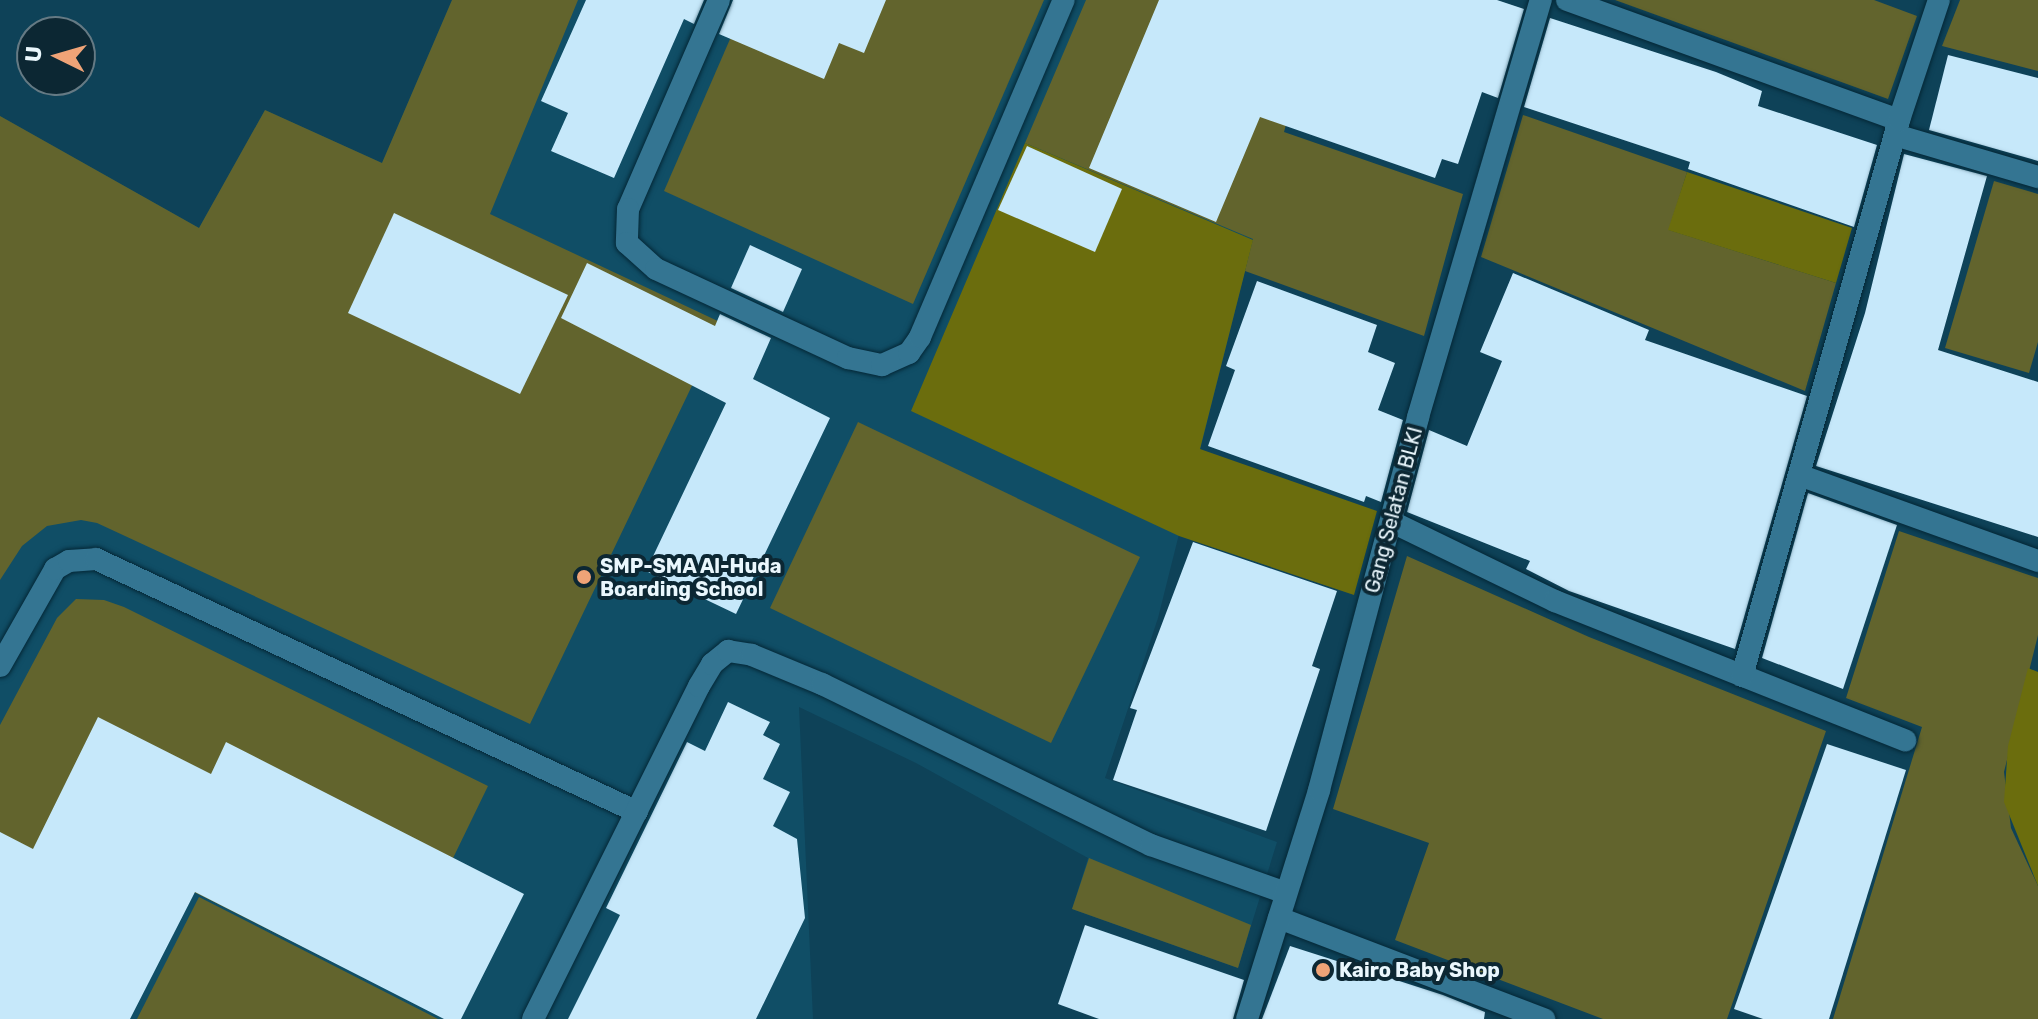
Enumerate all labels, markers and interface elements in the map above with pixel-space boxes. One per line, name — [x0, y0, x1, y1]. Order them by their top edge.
north arrow — [16, 16, 96, 96]
text: U — [19, 45, 48, 63]
street label: Gang Selatan BLKI — [1360, 424, 1428, 596]
place label: SMP-SMA Al-Huda Boarding School — [600, 554, 783, 601]
marker: SMP-SMA Al-Huda Boarding School — [575, 568, 593, 586]
place label: Kairo Baby Shop — [1339, 958, 1500, 982]
marker: Kairo Baby Shop — [1314, 961, 1332, 979]

